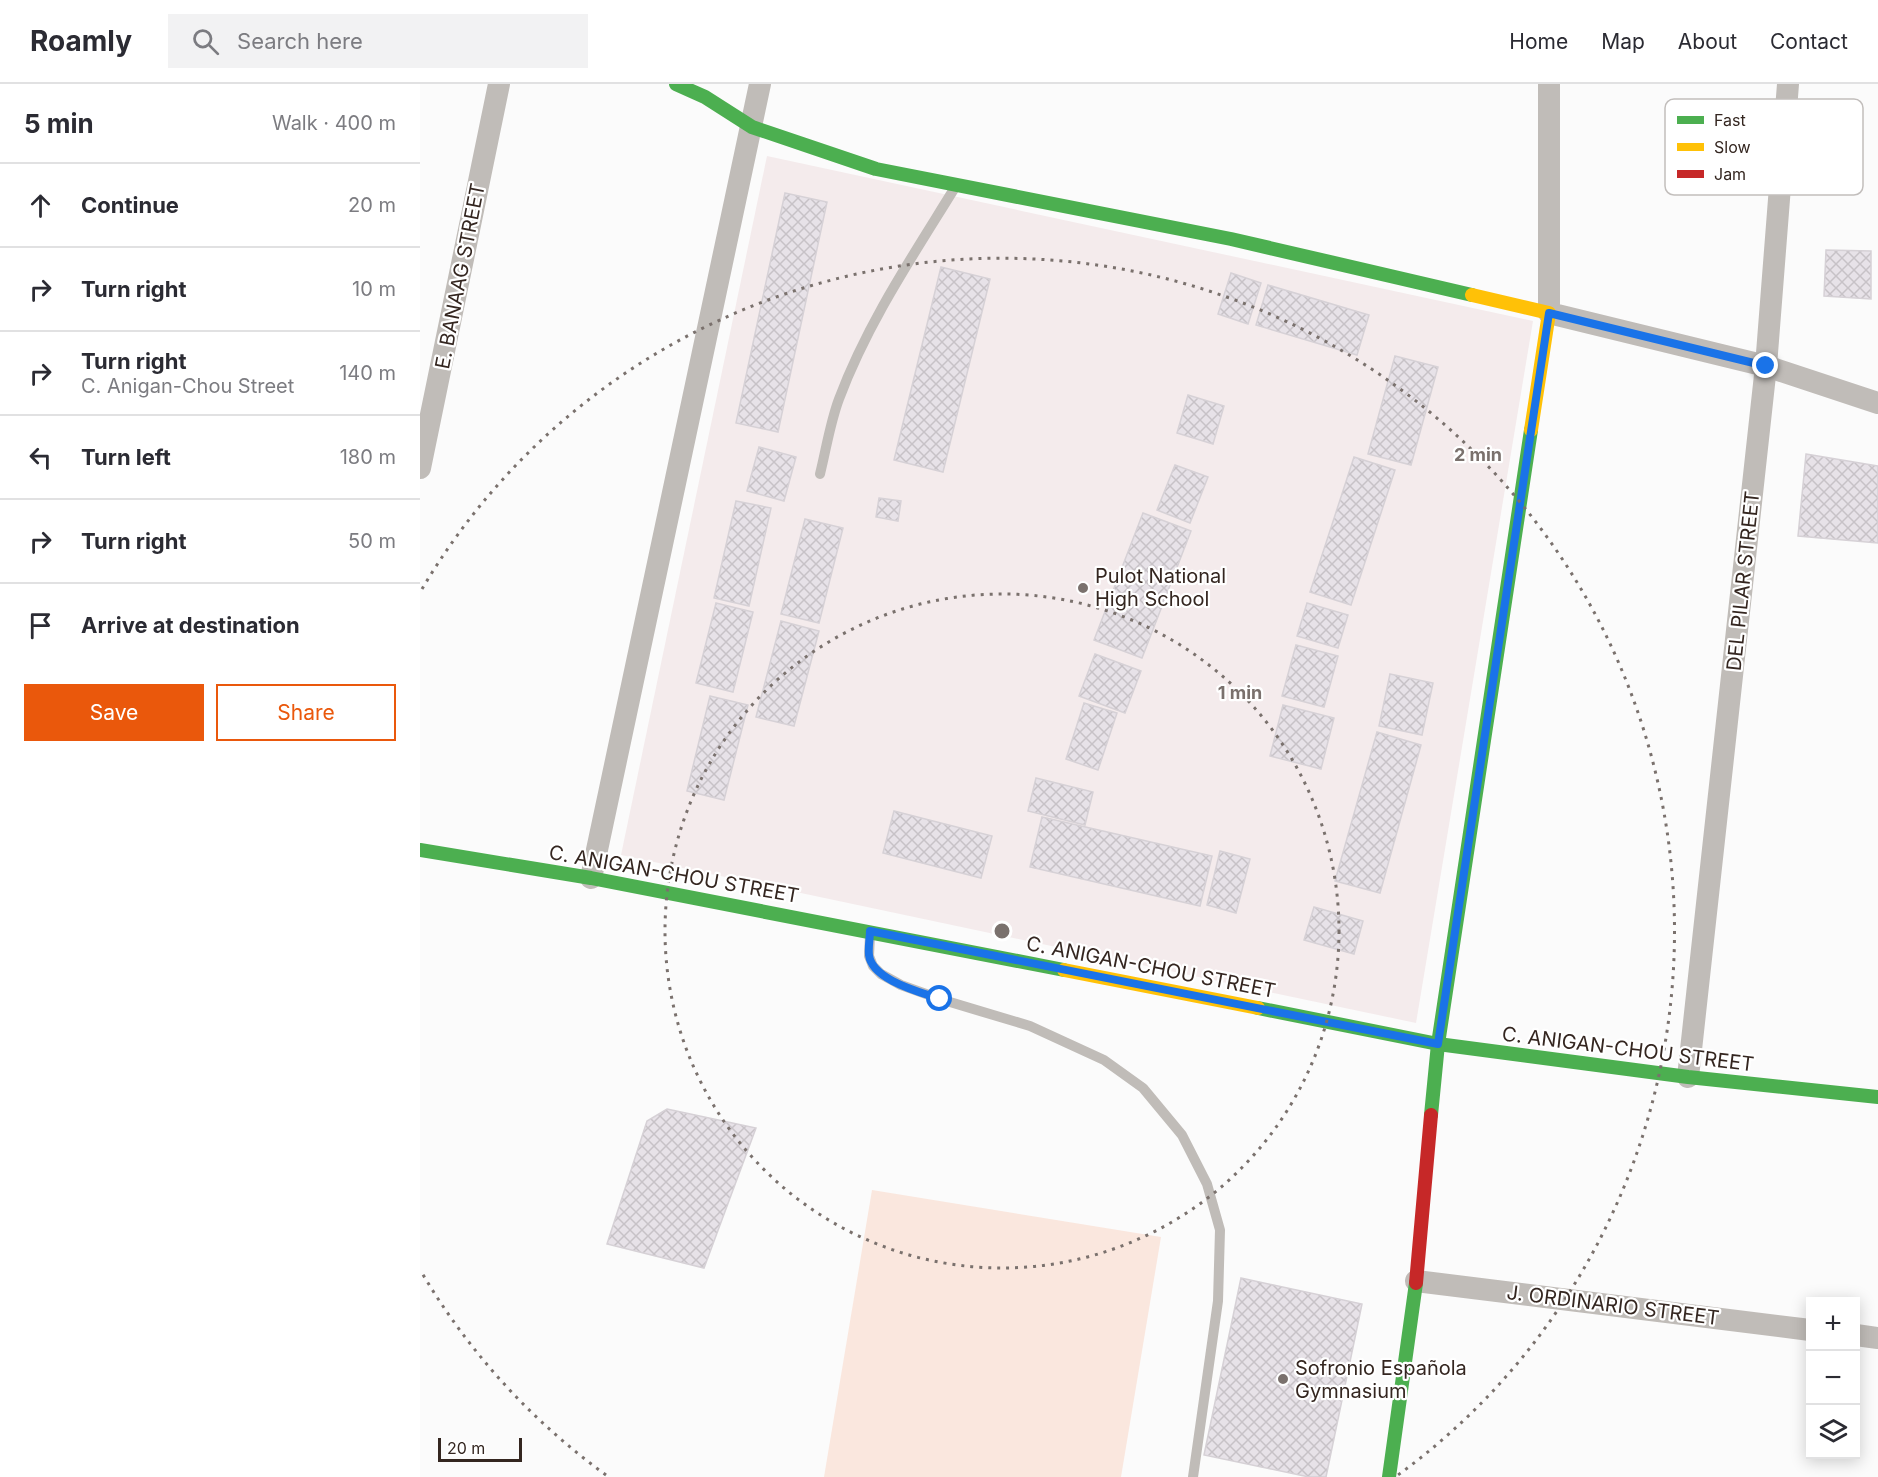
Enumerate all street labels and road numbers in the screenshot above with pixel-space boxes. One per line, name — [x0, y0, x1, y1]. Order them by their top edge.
street label: E. BANAAG STREET — [430, 181, 490, 371]
street label: DEL PILAR STREET — [1722, 490, 1764, 672]
street label: C. ANIGAN-CHOU STREET — [547, 840, 801, 908]
street label: C. ANIGAN-CHOU STREET — [1024, 931, 1278, 1003]
street label: C. ANIGAN-CHOU STREET — [1501, 1022, 1755, 1076]
street label: J. ORDINARIO STREET — [1505, 1280, 1721, 1330]

